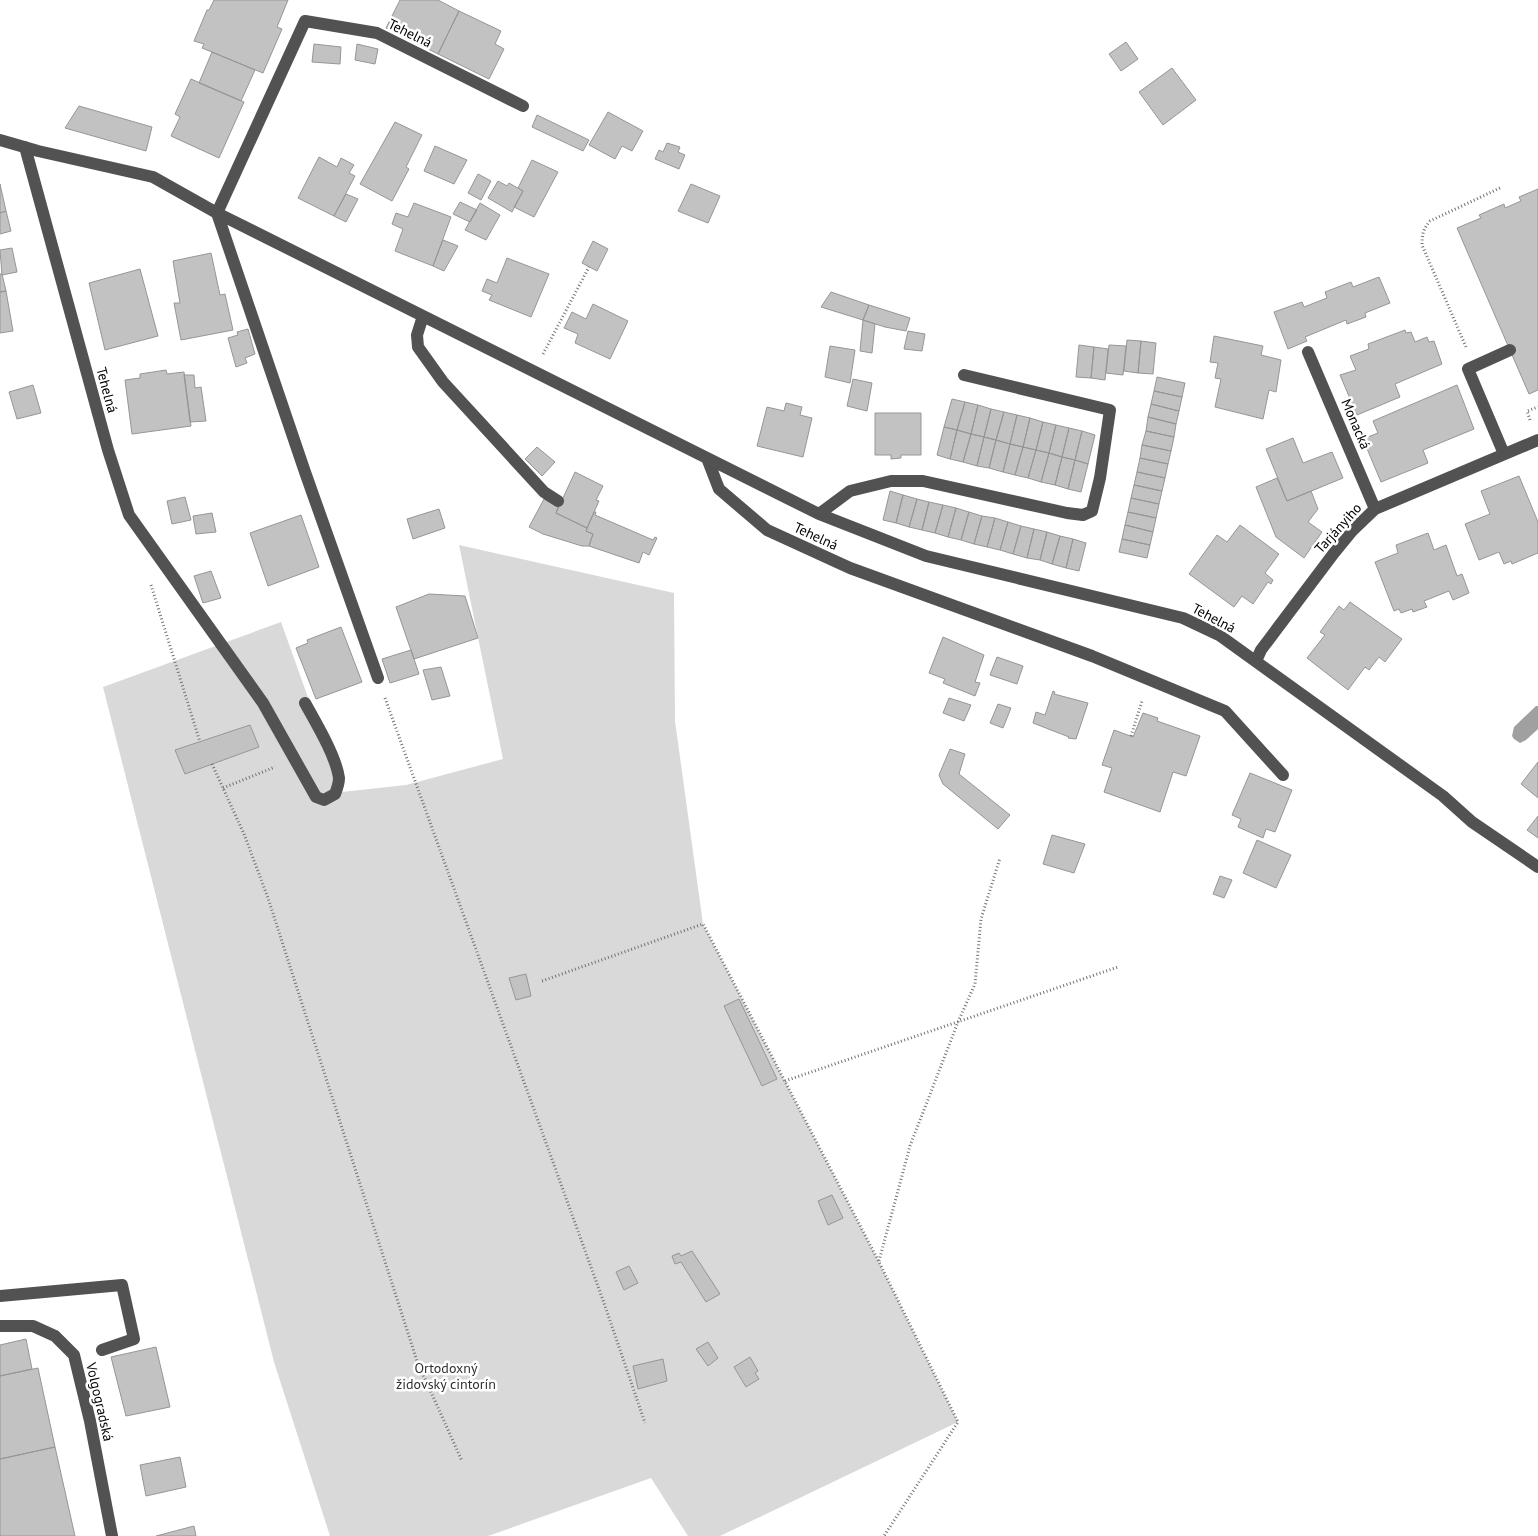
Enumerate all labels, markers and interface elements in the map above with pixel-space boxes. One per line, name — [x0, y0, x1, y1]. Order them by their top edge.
street label: Tehelná — [385, 15, 435, 51]
street label: Tehelná — [92, 365, 122, 415]
street label: Monacká — [1337, 396, 1375, 452]
street label: Tarjányiho — [1311, 499, 1365, 557]
street label: Tehelná — [791, 518, 841, 554]
street label: Tehelná — [1189, 599, 1239, 637]
park label: Ortodoxný židovský cintorín — [396, 1359, 496, 1393]
street label: Volgogradská — [82, 1360, 118, 1443]

